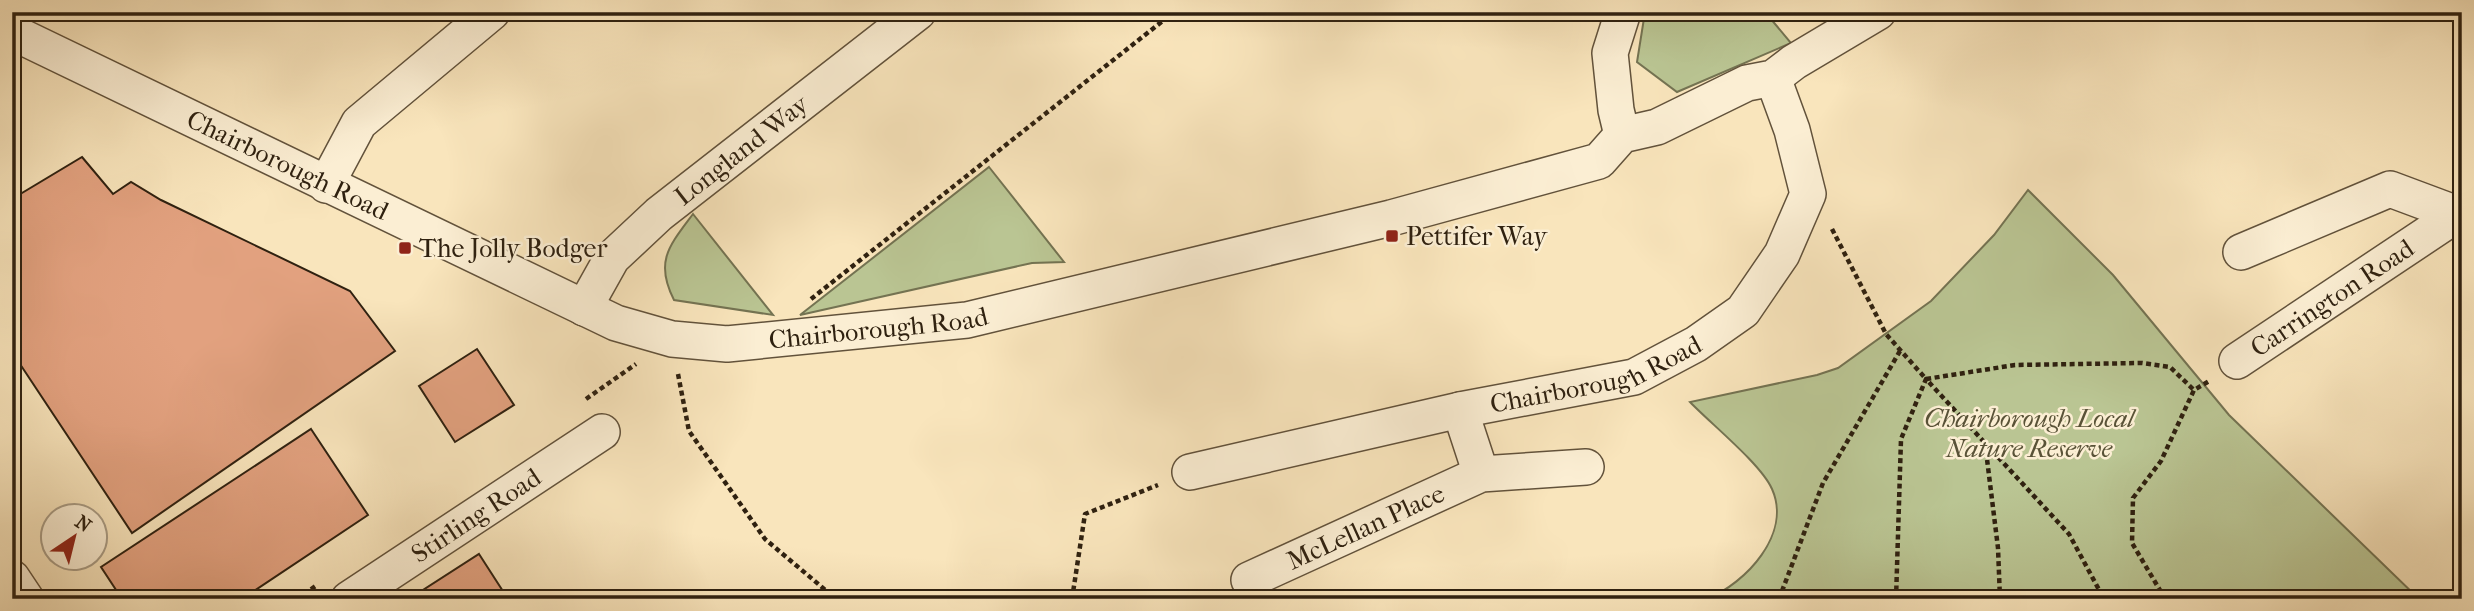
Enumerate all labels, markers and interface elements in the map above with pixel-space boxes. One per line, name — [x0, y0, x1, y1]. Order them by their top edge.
street label: Longland Way — [668, 87, 815, 212]
street label: Chairborough Road — [182, 103, 394, 227]
place label: Pettifer Way — [1406, 221, 1548, 252]
marker: Pettifer Way — [1384, 228, 1400, 244]
street label: Carrington Road — [2244, 232, 2420, 363]
place label: The Jolly Bodger — [419, 233, 608, 264]
marker: The Jolly Bodger — [397, 240, 413, 256]
street label: Chairborough Road — [767, 300, 992, 355]
street label: Chairborough Road — [1487, 328, 1707, 419]
park label: Chairborough Local Nature Reserve — [1924, 403, 2137, 464]
street label: Stirling Road — [405, 461, 547, 569]
street label: McLellan Place — [1282, 477, 1449, 576]
north arrow — [38, 503, 108, 572]
text: N — [71, 511, 96, 537]

